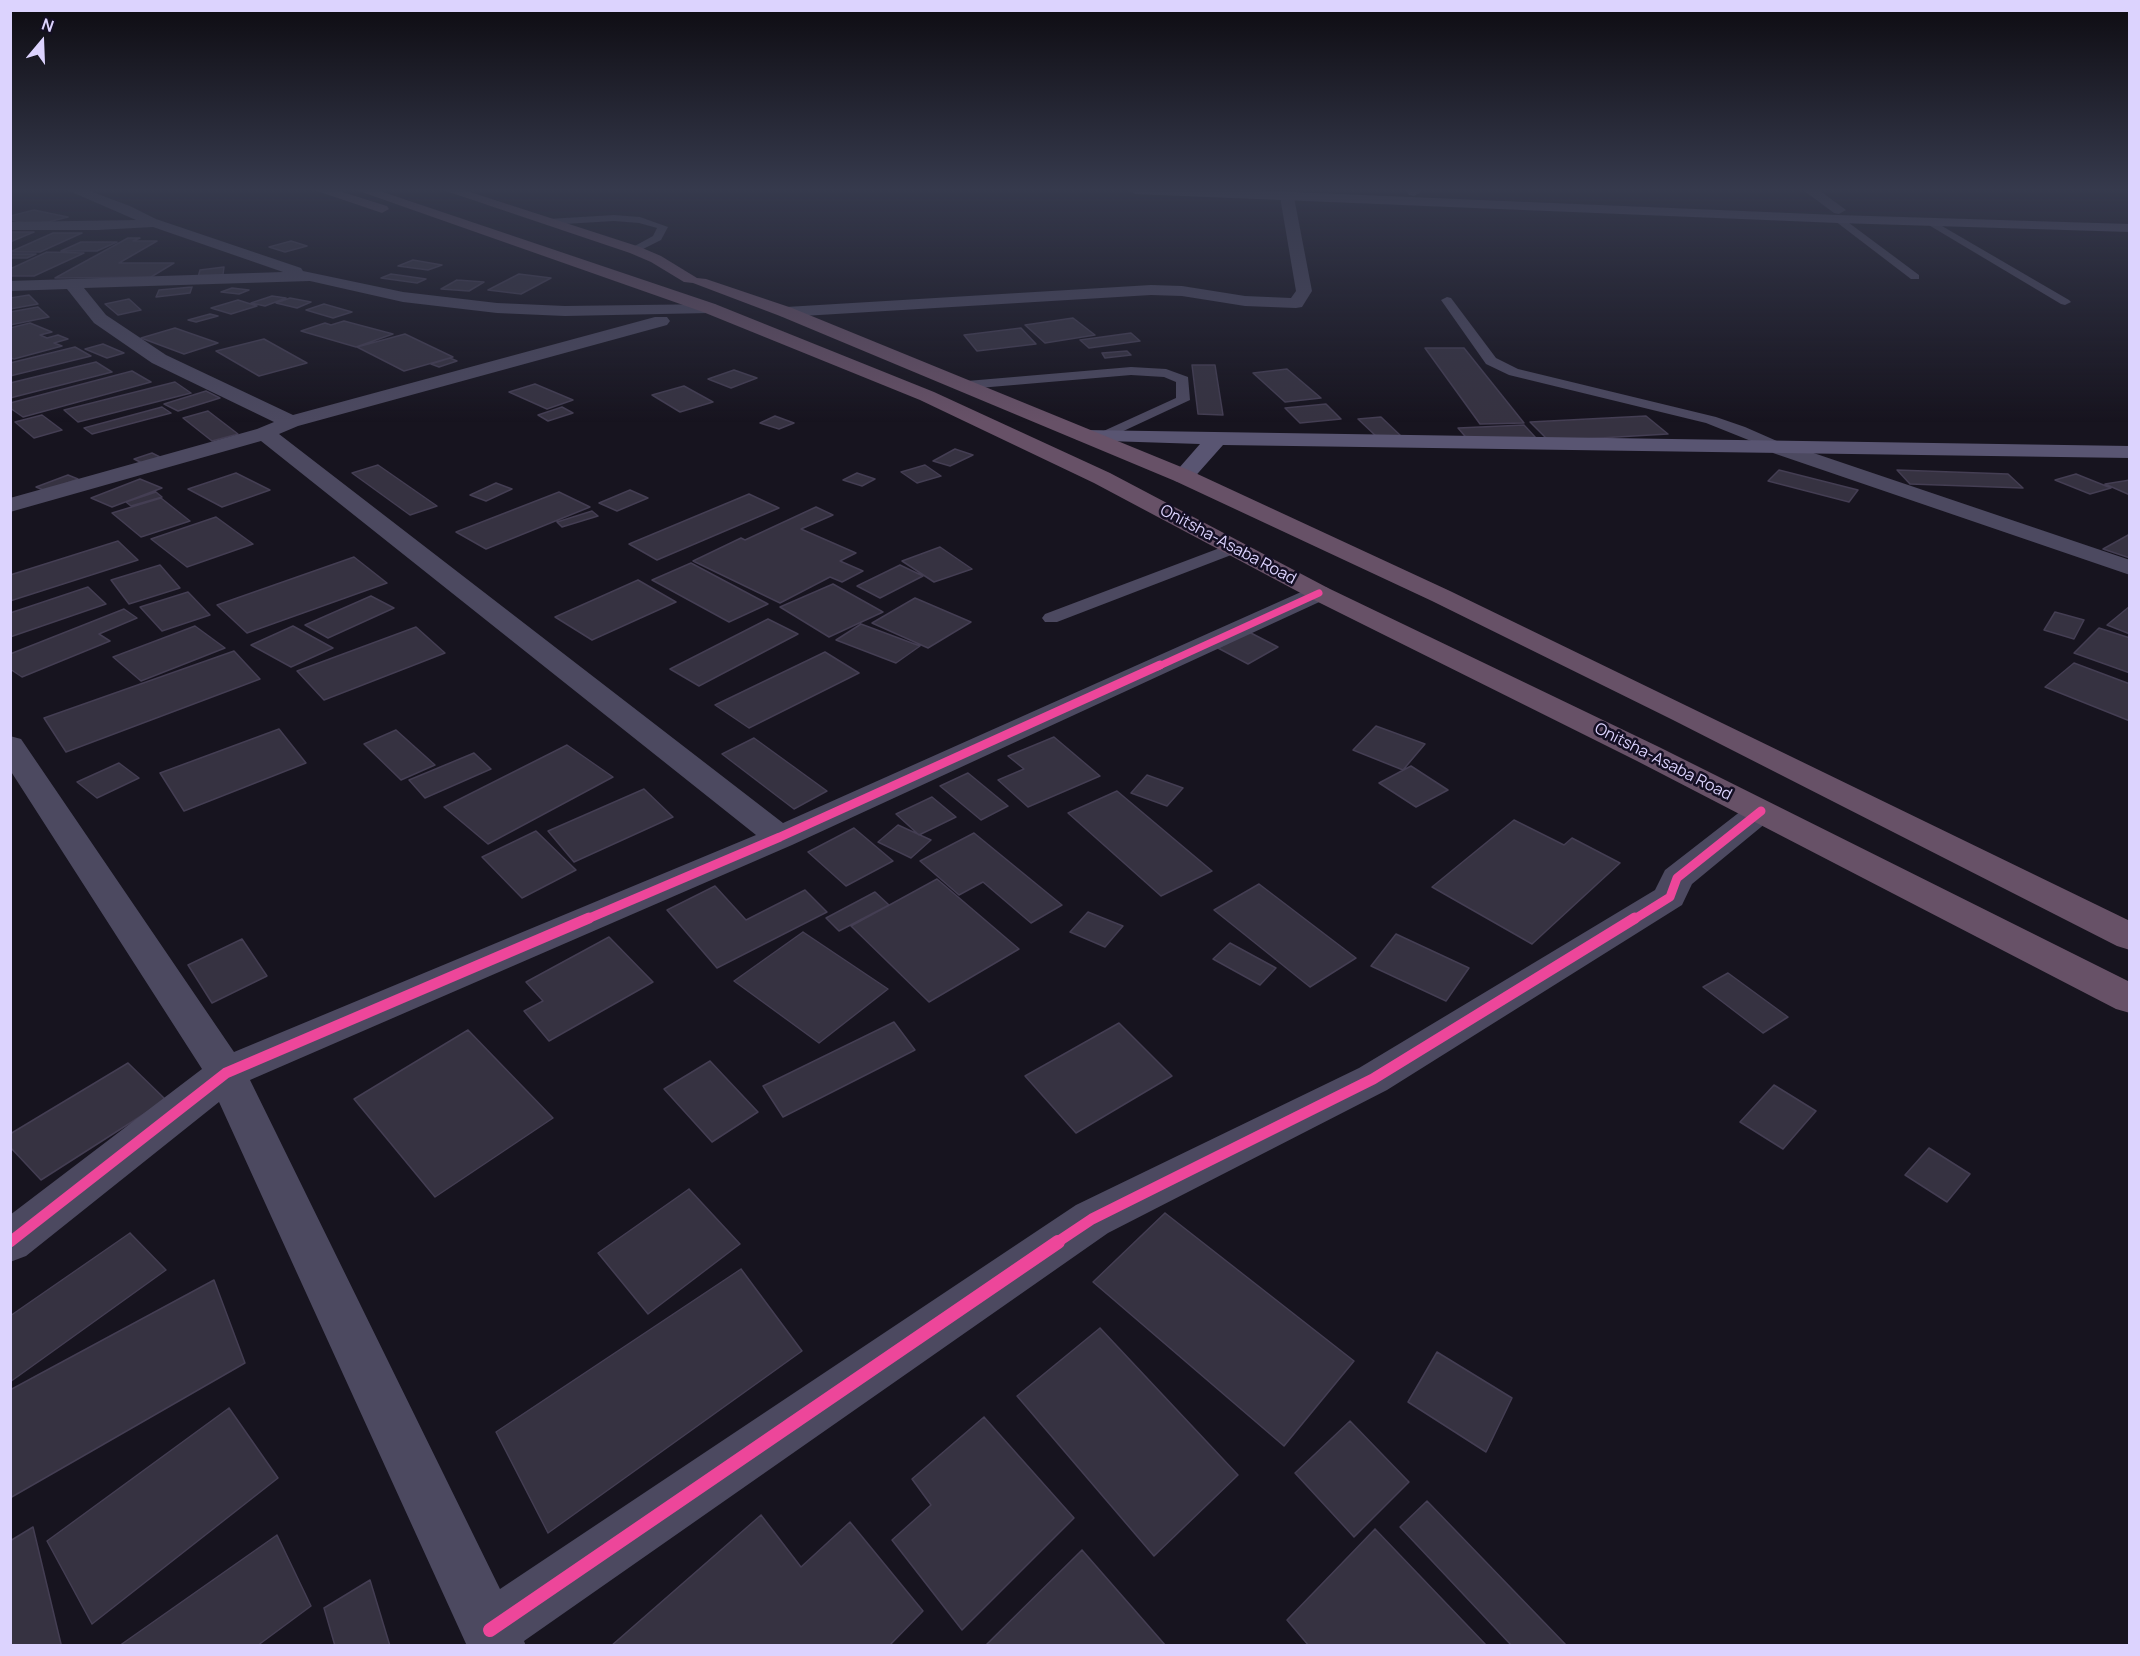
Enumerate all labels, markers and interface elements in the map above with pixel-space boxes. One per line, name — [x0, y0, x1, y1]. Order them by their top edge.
north arrow — [12, 12, 72, 72]
text: N — [39, 13, 57, 37]
street label: Onitsha-Asaba Road — [1157, 501, 1299, 589]
street label: Onitsha-Asaba Road — [1591, 719, 1735, 805]

